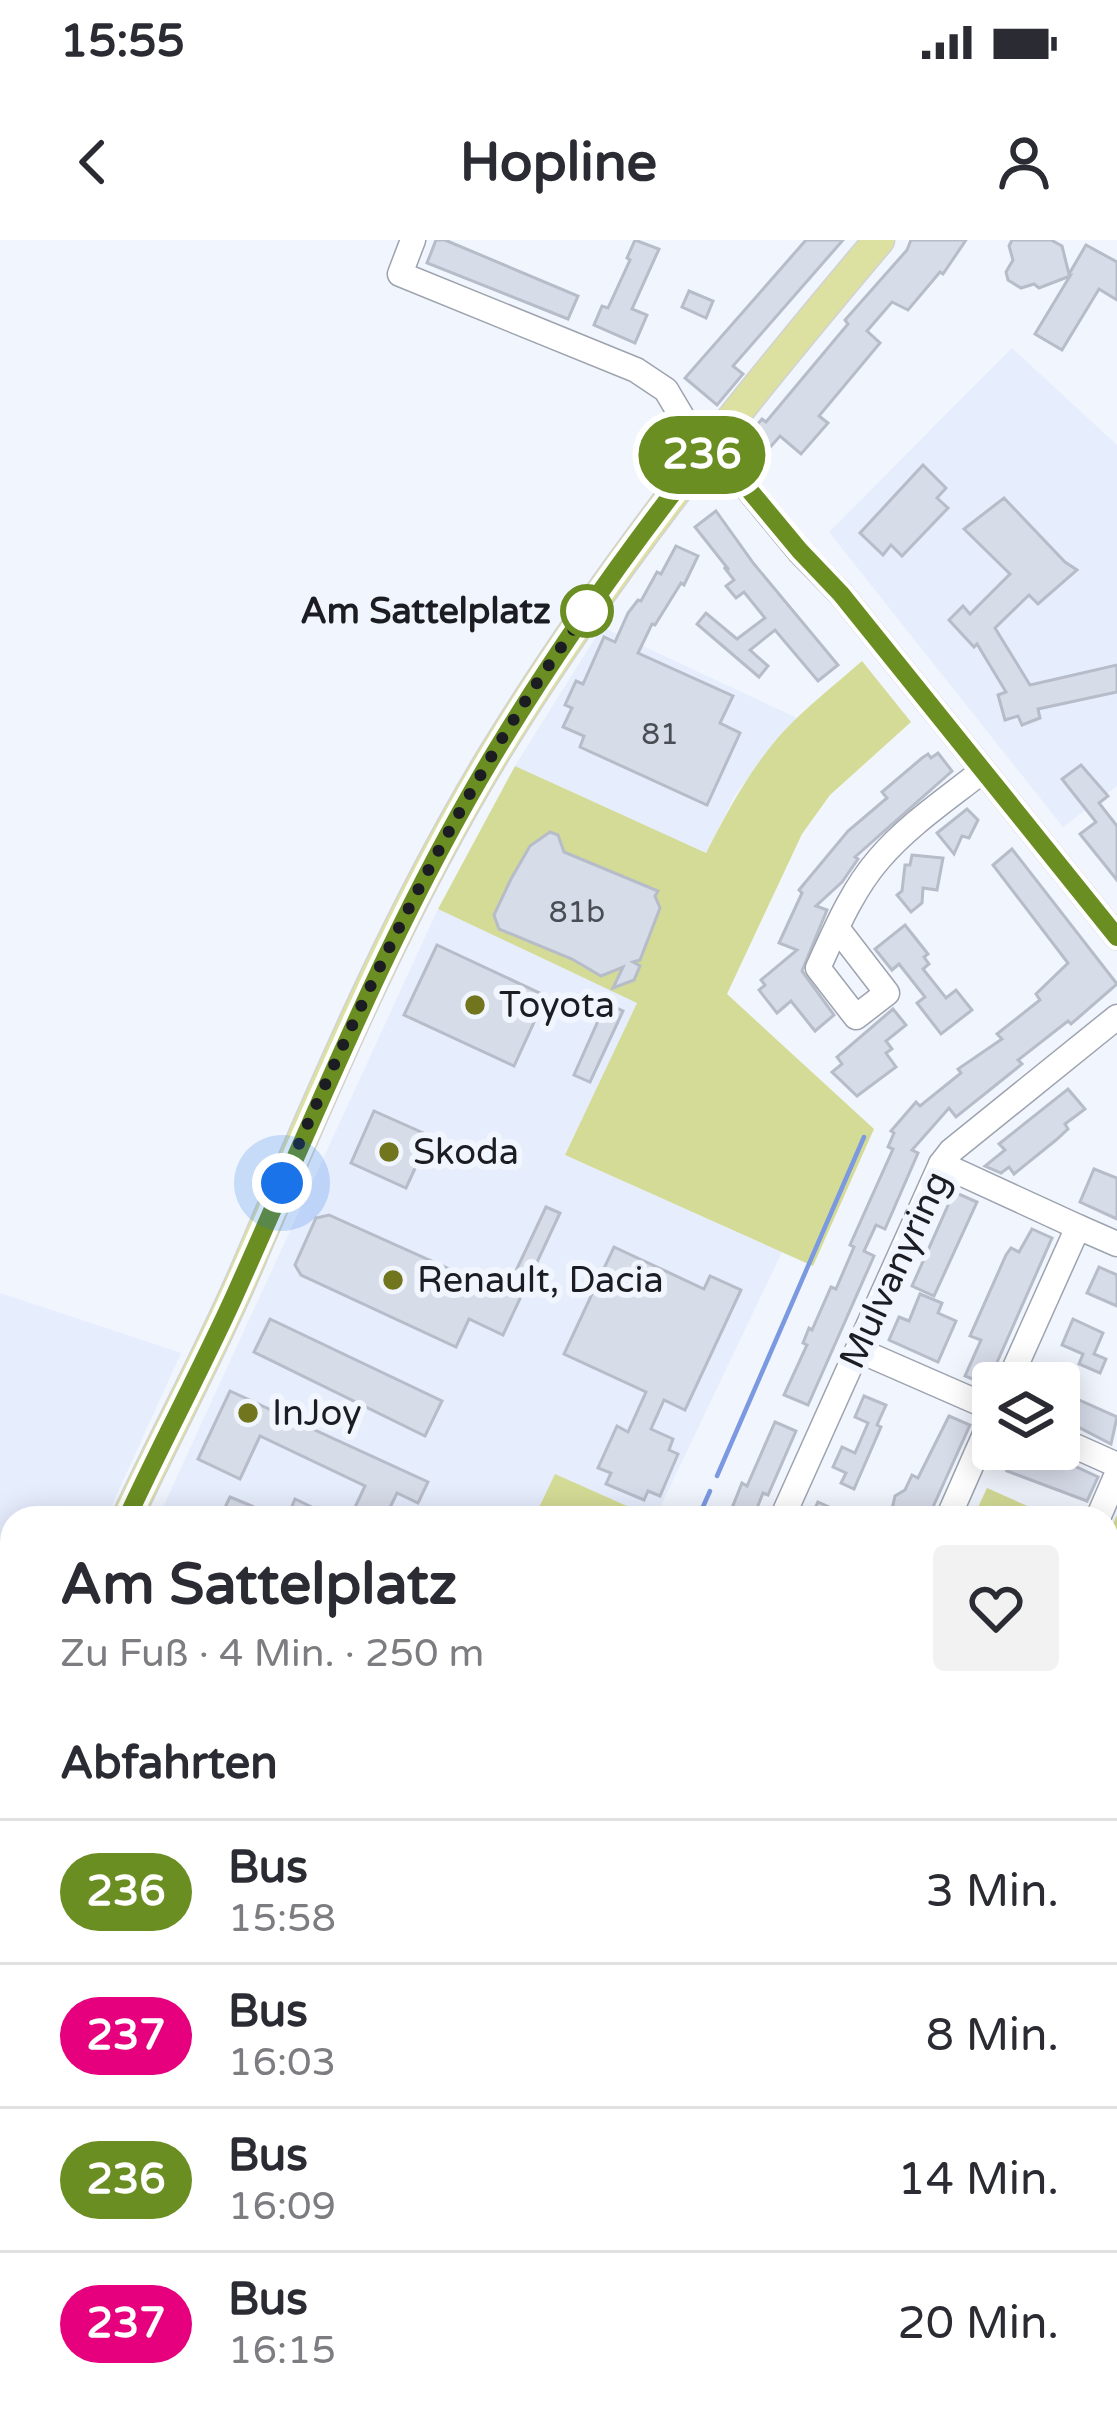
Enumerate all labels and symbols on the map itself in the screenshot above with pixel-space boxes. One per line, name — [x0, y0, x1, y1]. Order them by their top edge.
line badge: 236 — [633, 416, 771, 494]
marker: Am Sattelplatz — [562, 586, 612, 636]
place label: Am Sattelplatz — [300, 590, 551, 633]
house number: 81 — [641, 716, 679, 753]
house number: 81b — [549, 894, 605, 931]
place label: Toyota — [499, 984, 615, 1027]
marker: Toyota — [462, 992, 488, 1018]
place label: Skoda — [413, 1131, 519, 1174]
marker: Skoda — [376, 1139, 402, 1165]
your location — [252, 1153, 312, 1213]
street label: Mulvanyring — [831, 1165, 959, 1375]
place label: Renault, Dacia — [417, 1259, 664, 1302]
marker: Renault, Dacia — [380, 1267, 406, 1293]
place label: InJoy — [272, 1392, 362, 1435]
marker: InJoy — [235, 1400, 261, 1426]

